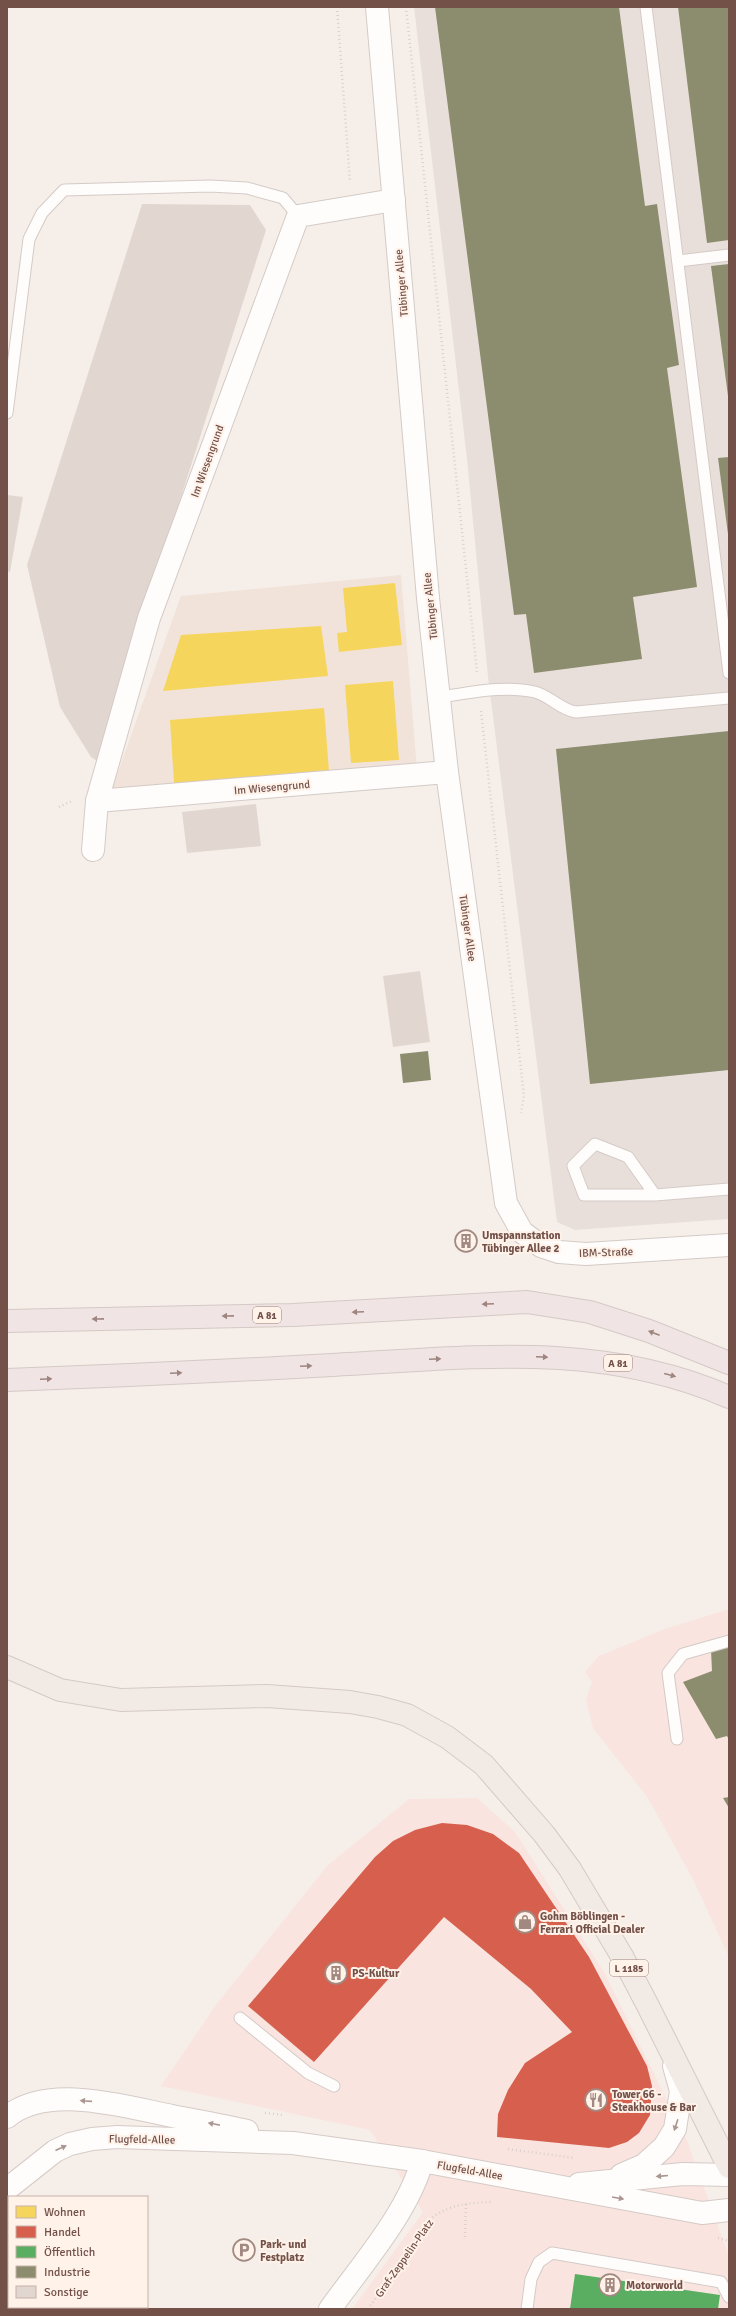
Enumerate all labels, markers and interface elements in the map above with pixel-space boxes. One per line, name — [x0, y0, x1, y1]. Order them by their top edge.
street label: Tübinger Allee — [392, 249, 411, 317]
street label: Im Wiesengrund — [188, 423, 227, 499]
street label: Tübinger Allee — [421, 572, 440, 640]
street label: Im Wiesengrund — [233, 778, 311, 797]
street label: Tübinger Allee — [456, 894, 479, 962]
building icon: Umspannstation Tübinger Allee 2 — [453, 1228, 479, 1254]
place label: Umspannstation Tübinger Allee 2 — [482, 1229, 561, 1255]
street label: IBM-Straße — [579, 1245, 633, 1260]
one-way arrow — [482, 1301, 494, 1308]
road number: A 81 — [253, 1307, 281, 1323]
one-way arrow — [352, 1308, 364, 1315]
one-way arrow — [221, 1313, 234, 1319]
one-way arrow — [91, 1316, 104, 1322]
one-way arrow — [647, 1329, 659, 1335]
one-way arrow — [536, 1354, 548, 1361]
road number: A 81 — [604, 1355, 632, 1371]
one-way arrow — [429, 1356, 441, 1363]
one-way arrow — [300, 1363, 312, 1370]
one-way arrow — [170, 1370, 183, 1376]
one-way arrow — [664, 1372, 676, 1378]
one-way arrow — [40, 1376, 53, 1382]
shop icon: Gohm Böblingen - Ferrari Official Dealer — [512, 1909, 538, 1935]
place label: Gohm Böblingen - Ferrari Official Dealer — [540, 1910, 645, 1936]
building icon: PS-Kultur — [323, 1960, 349, 1986]
road number: L 1185 — [610, 1960, 648, 1976]
place label: PS-Kultur — [352, 1967, 400, 1980]
restaurant icon: Tower 66 - Steakhouse & Bar — [583, 2087, 609, 2113]
place label: Tower 66 - Steakhouse & Bar — [612, 2088, 697, 2114]
one-way arrow — [80, 2097, 92, 2104]
one-way arrow — [673, 2119, 679, 2131]
one-way arrow — [208, 2121, 220, 2127]
street label: Flugfeld-Allee — [109, 2132, 175, 2147]
one-way arrow — [56, 2145, 67, 2151]
street label: Flugfeld-Allee — [436, 2158, 504, 2183]
one-way arrow — [656, 2173, 669, 2179]
one-way arrow — [612, 2195, 624, 2201]
legend — [8, 2196, 148, 2308]
text: Wohnen — [44, 2205, 86, 2220]
street label: Graf-Zeppelin-Platz — [373, 2217, 436, 2300]
text: Handel — [44, 2225, 81, 2240]
parking icon: Park- und Festplatz — [231, 2237, 257, 2263]
place label: Park- und Festplatz — [260, 2238, 306, 2264]
text: Öffentlich — [44, 2245, 95, 2260]
text: Industrie — [44, 2265, 90, 2280]
building icon: Motorworld — [597, 2272, 623, 2298]
place label: Motorworld — [626, 2279, 683, 2292]
text: Sonstige — [44, 2285, 89, 2300]

